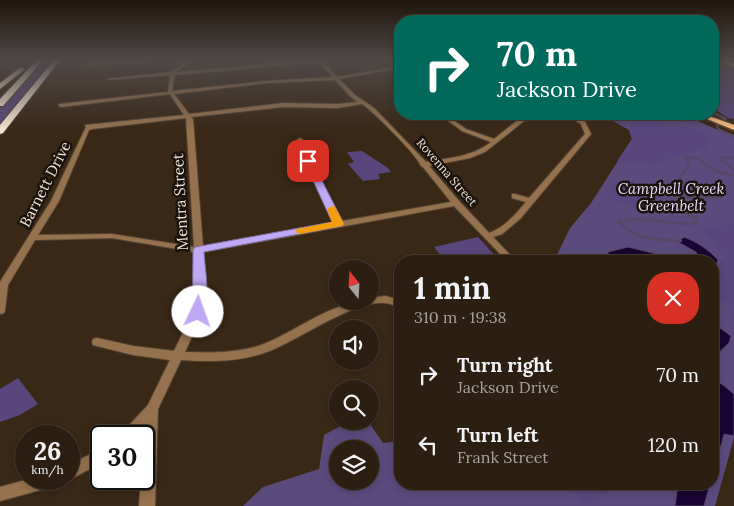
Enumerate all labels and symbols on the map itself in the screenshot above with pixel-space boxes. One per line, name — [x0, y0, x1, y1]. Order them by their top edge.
street label: Rovenna Street — [414, 135, 481, 209]
street label: Barnett Drive — [15, 138, 75, 230]
pin — [287, 140, 329, 182]
street label: Mentra Street — [168, 153, 192, 251]
park label: Campbell Creek Greenbelt — [618, 179, 724, 215]
north arrow — [329, 260, 379, 310]
position arrow — [171, 285, 223, 337]
speed limit sign: 30 — [90, 425, 155, 490]

